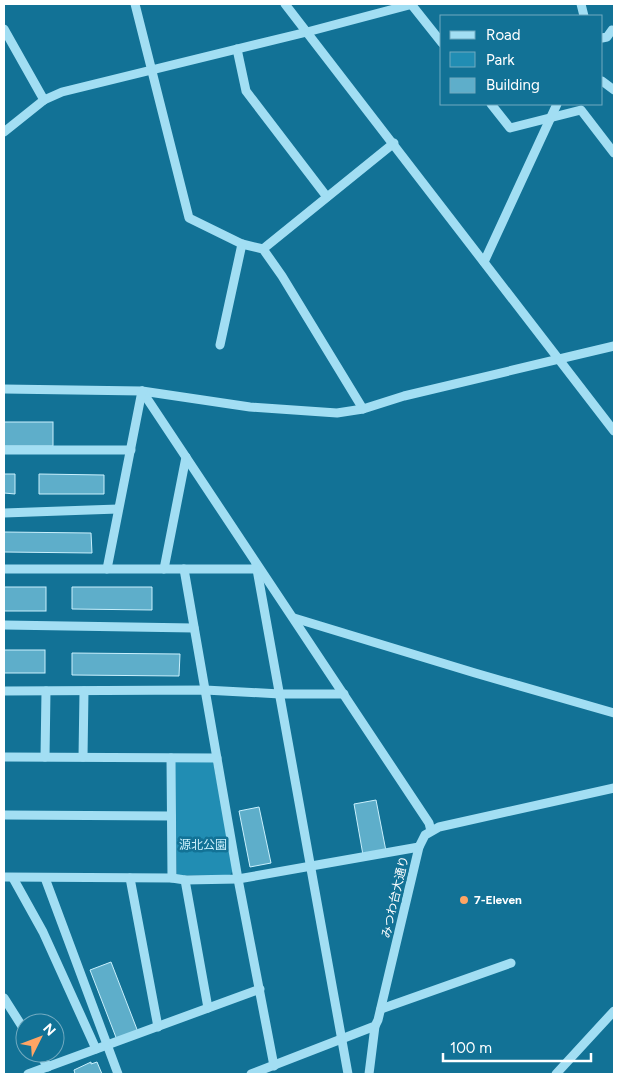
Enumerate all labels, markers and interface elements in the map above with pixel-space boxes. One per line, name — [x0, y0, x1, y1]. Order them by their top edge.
legend — [440, 15, 603, 105]
text: Road — [486, 26, 521, 44]
text: Park — [486, 51, 515, 69]
text: Building — [486, 76, 540, 94]
park label: 源北公園 — [179, 838, 227, 852]
street label: みつわ台大通り — [379, 854, 411, 940]
place label: 7-Eleven — [474, 893, 522, 907]
marker: 7-Eleven — [458, 894, 470, 906]
north arrow — [15, 1013, 65, 1063]
text: N — [39, 1020, 59, 1039]
scale bar — [443, 1030, 590, 1062]
text: 100 m — [450, 1039, 492, 1057]

